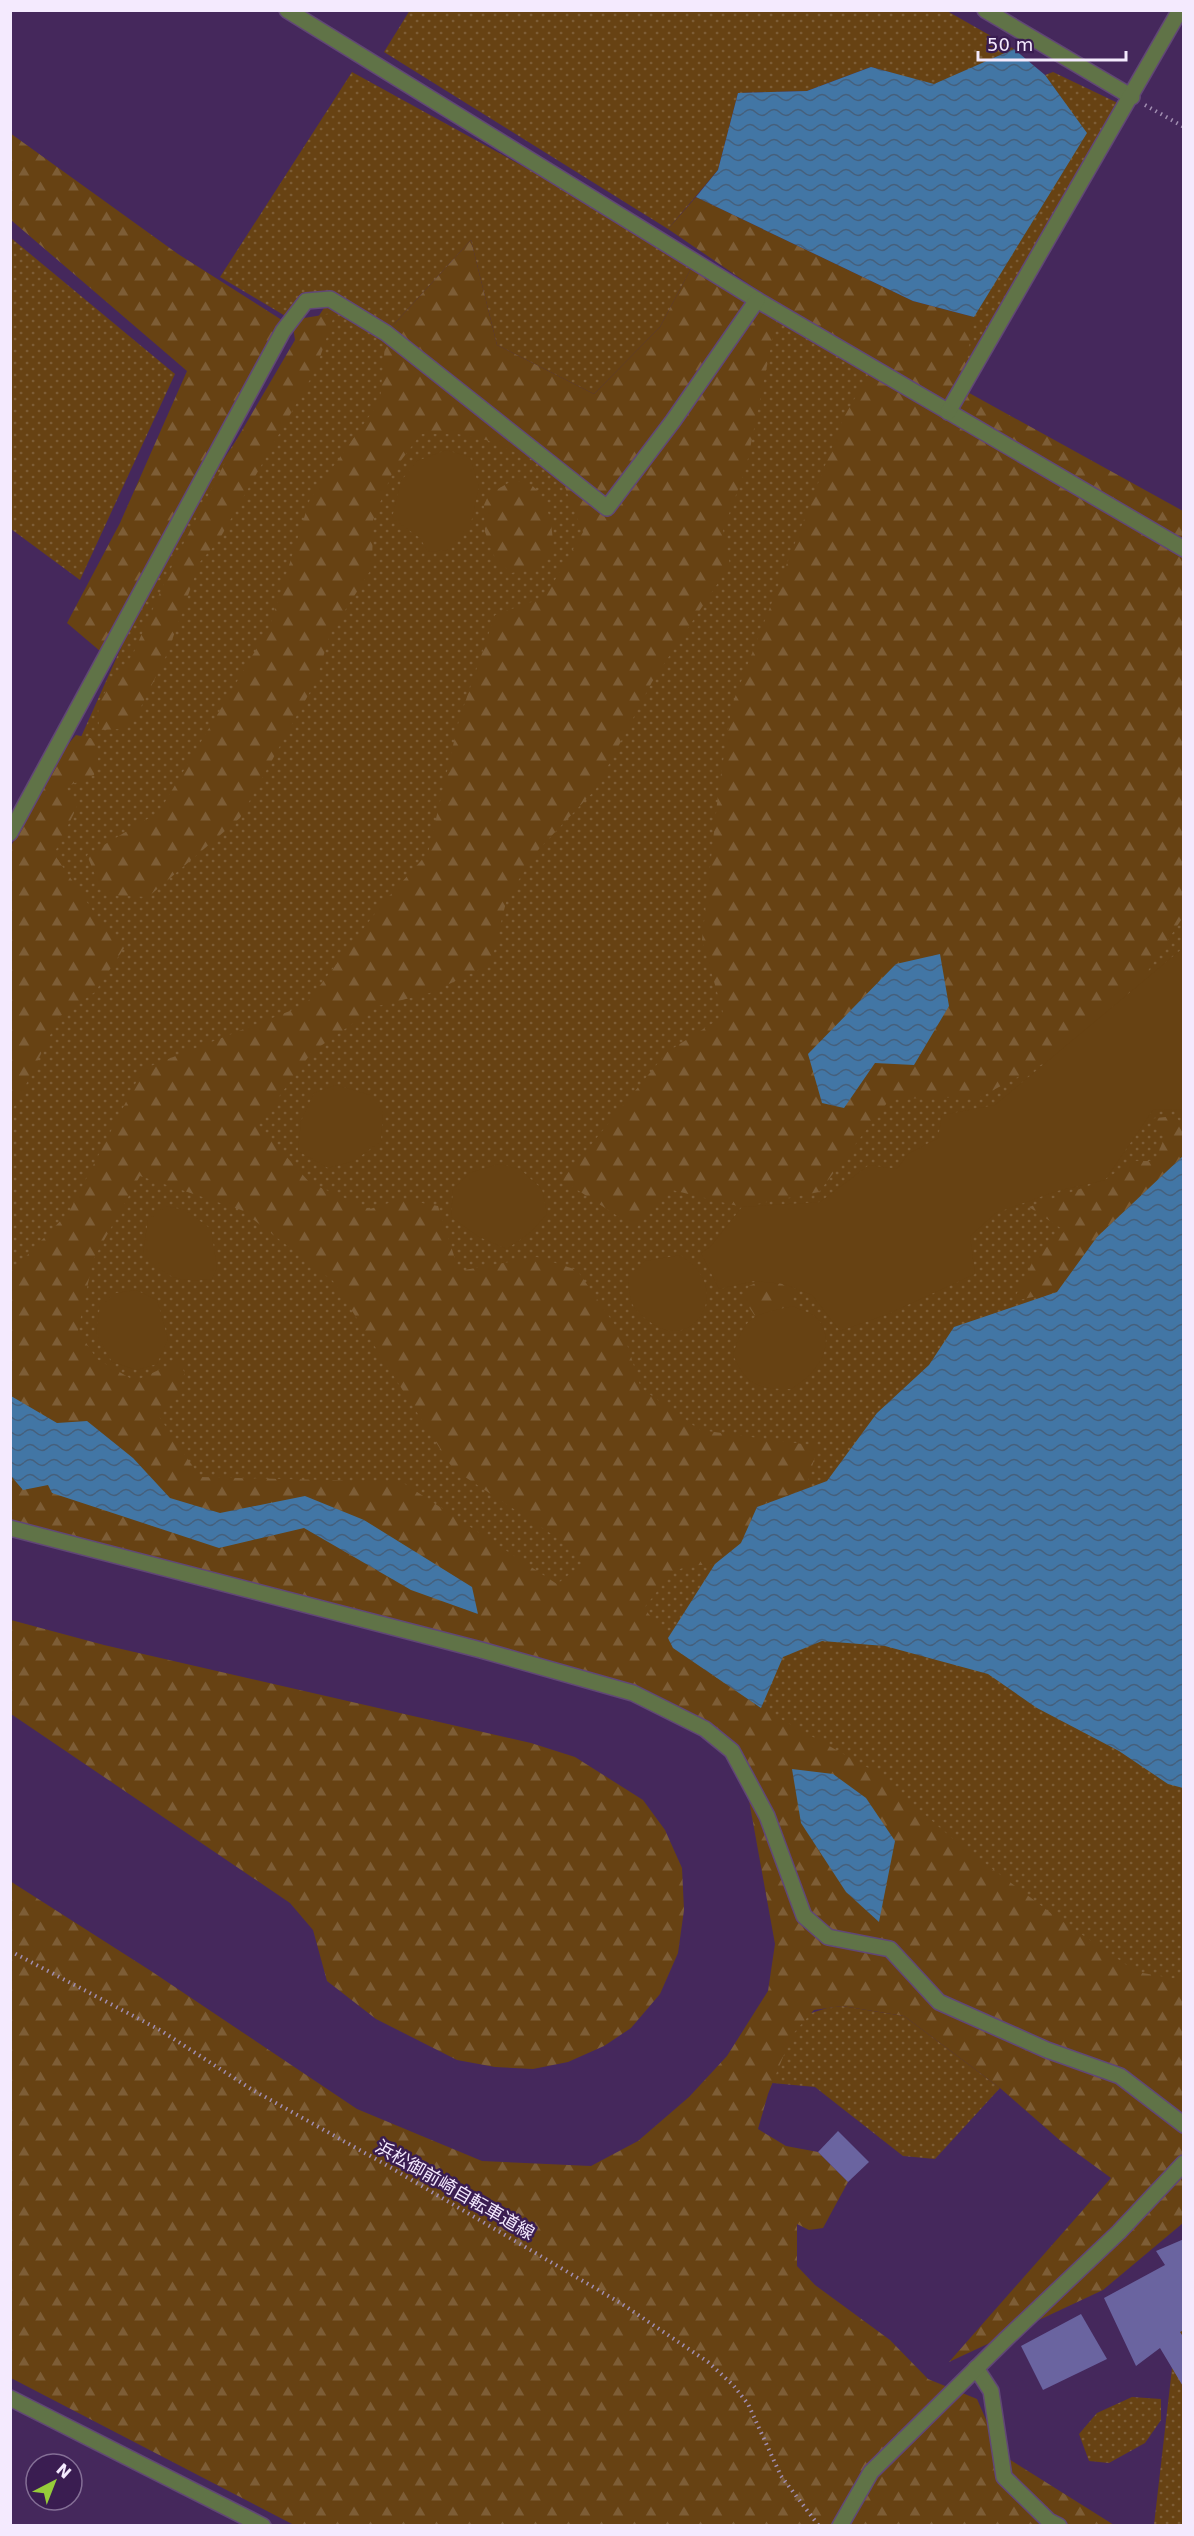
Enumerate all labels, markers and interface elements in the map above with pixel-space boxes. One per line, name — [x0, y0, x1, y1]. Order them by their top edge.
scale bar — [978, 24, 1126, 62]
text: 50 m — [987, 34, 1033, 55]
street label: 浜松御前崎自転車道線 — [372, 2135, 538, 2244]
north arrow — [24, 2452, 84, 2512]
text: N — [52, 2460, 75, 2483]

